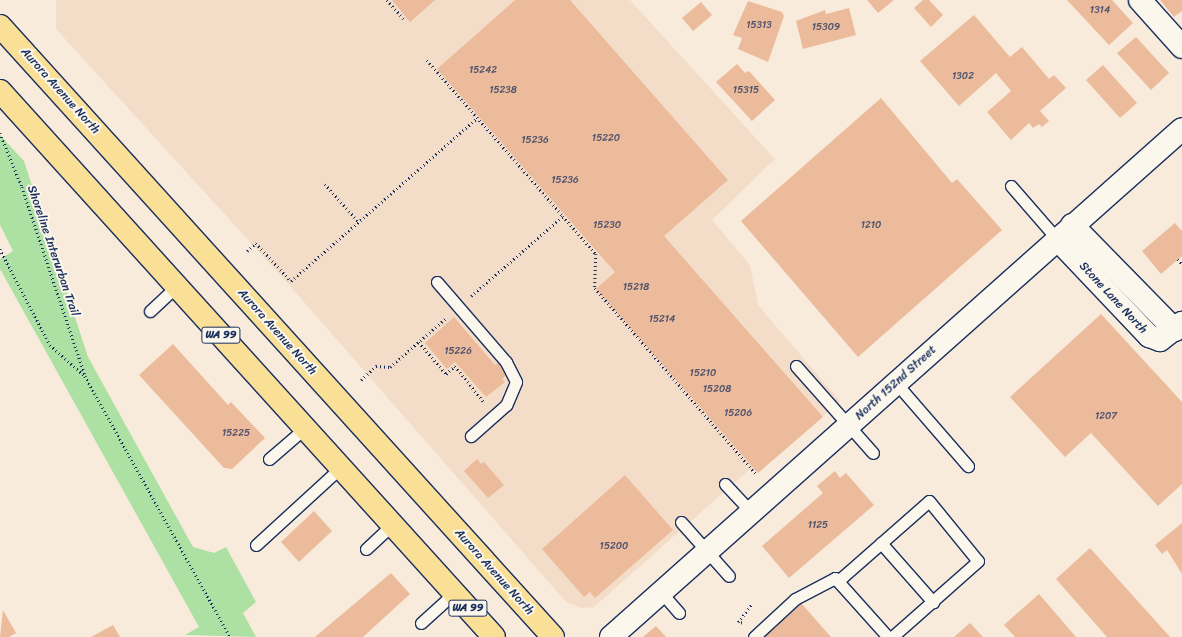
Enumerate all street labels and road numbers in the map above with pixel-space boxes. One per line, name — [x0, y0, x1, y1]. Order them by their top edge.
street label: Aurora Avenue North — [17, 45, 103, 137]
street label: Shoreline Interurban Trail — [24, 184, 82, 318]
street label: Stone Lane North — [1076, 259, 1150, 337]
street label: Aurora Avenue North — [234, 286, 320, 378]
road number: WA 99 — [201, 326, 241, 344]
street label: North 152nd Street — [852, 343, 940, 423]
street label: Aurora Avenue North — [451, 526, 537, 618]
road number: WA 99 — [448, 599, 488, 617]

